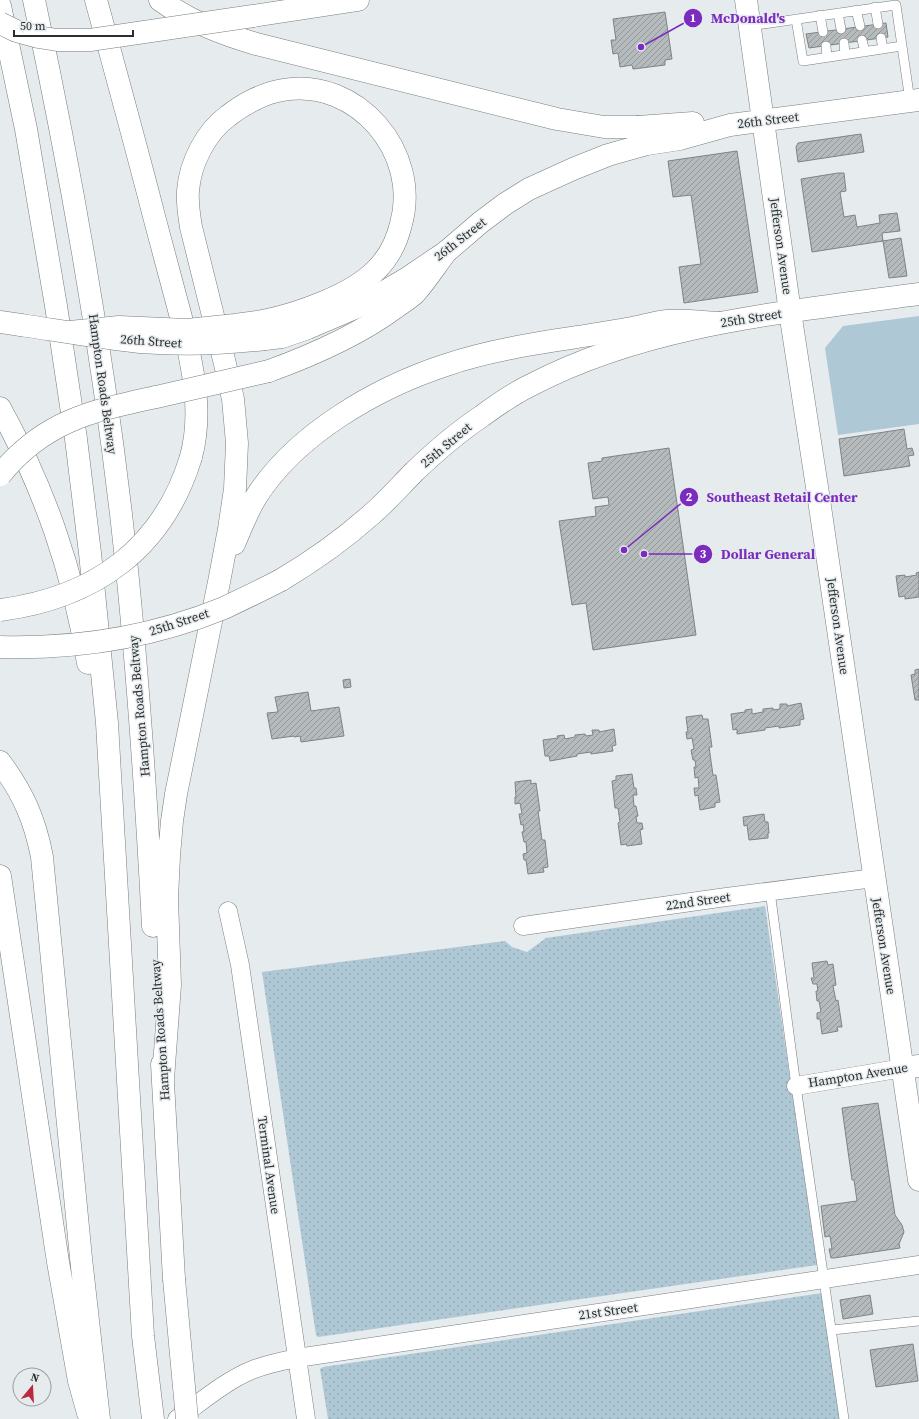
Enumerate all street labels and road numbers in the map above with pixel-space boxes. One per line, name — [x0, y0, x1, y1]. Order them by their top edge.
street label: 26th Street — [736, 108, 800, 132]
street label: Jefferson Avenue — [766, 195, 796, 296]
street label: 26th Street — [430, 213, 490, 265]
street label: 25th Street — [719, 305, 784, 331]
street label: Hampton Roads Beltway — [85, 313, 121, 456]
street label: 26th Street — [120, 330, 183, 352]
street label: 25th Street — [417, 418, 476, 471]
street label: Jefferson Avenue — [823, 575, 853, 676]
street label: 25th Street — [147, 604, 212, 640]
street label: Hampton Roads Beltway — [124, 634, 154, 777]
street label: 22nd Street — [665, 888, 732, 914]
street label: Jefferson Avenue — [868, 895, 900, 996]
street label: Hampton Roads Beltway — [147, 958, 173, 1101]
street label: Hampton Avenue — [807, 1059, 909, 1091]
street label: Terminal Avenue — [254, 1115, 284, 1215]
street label: 21st Street — [577, 1298, 639, 1324]

